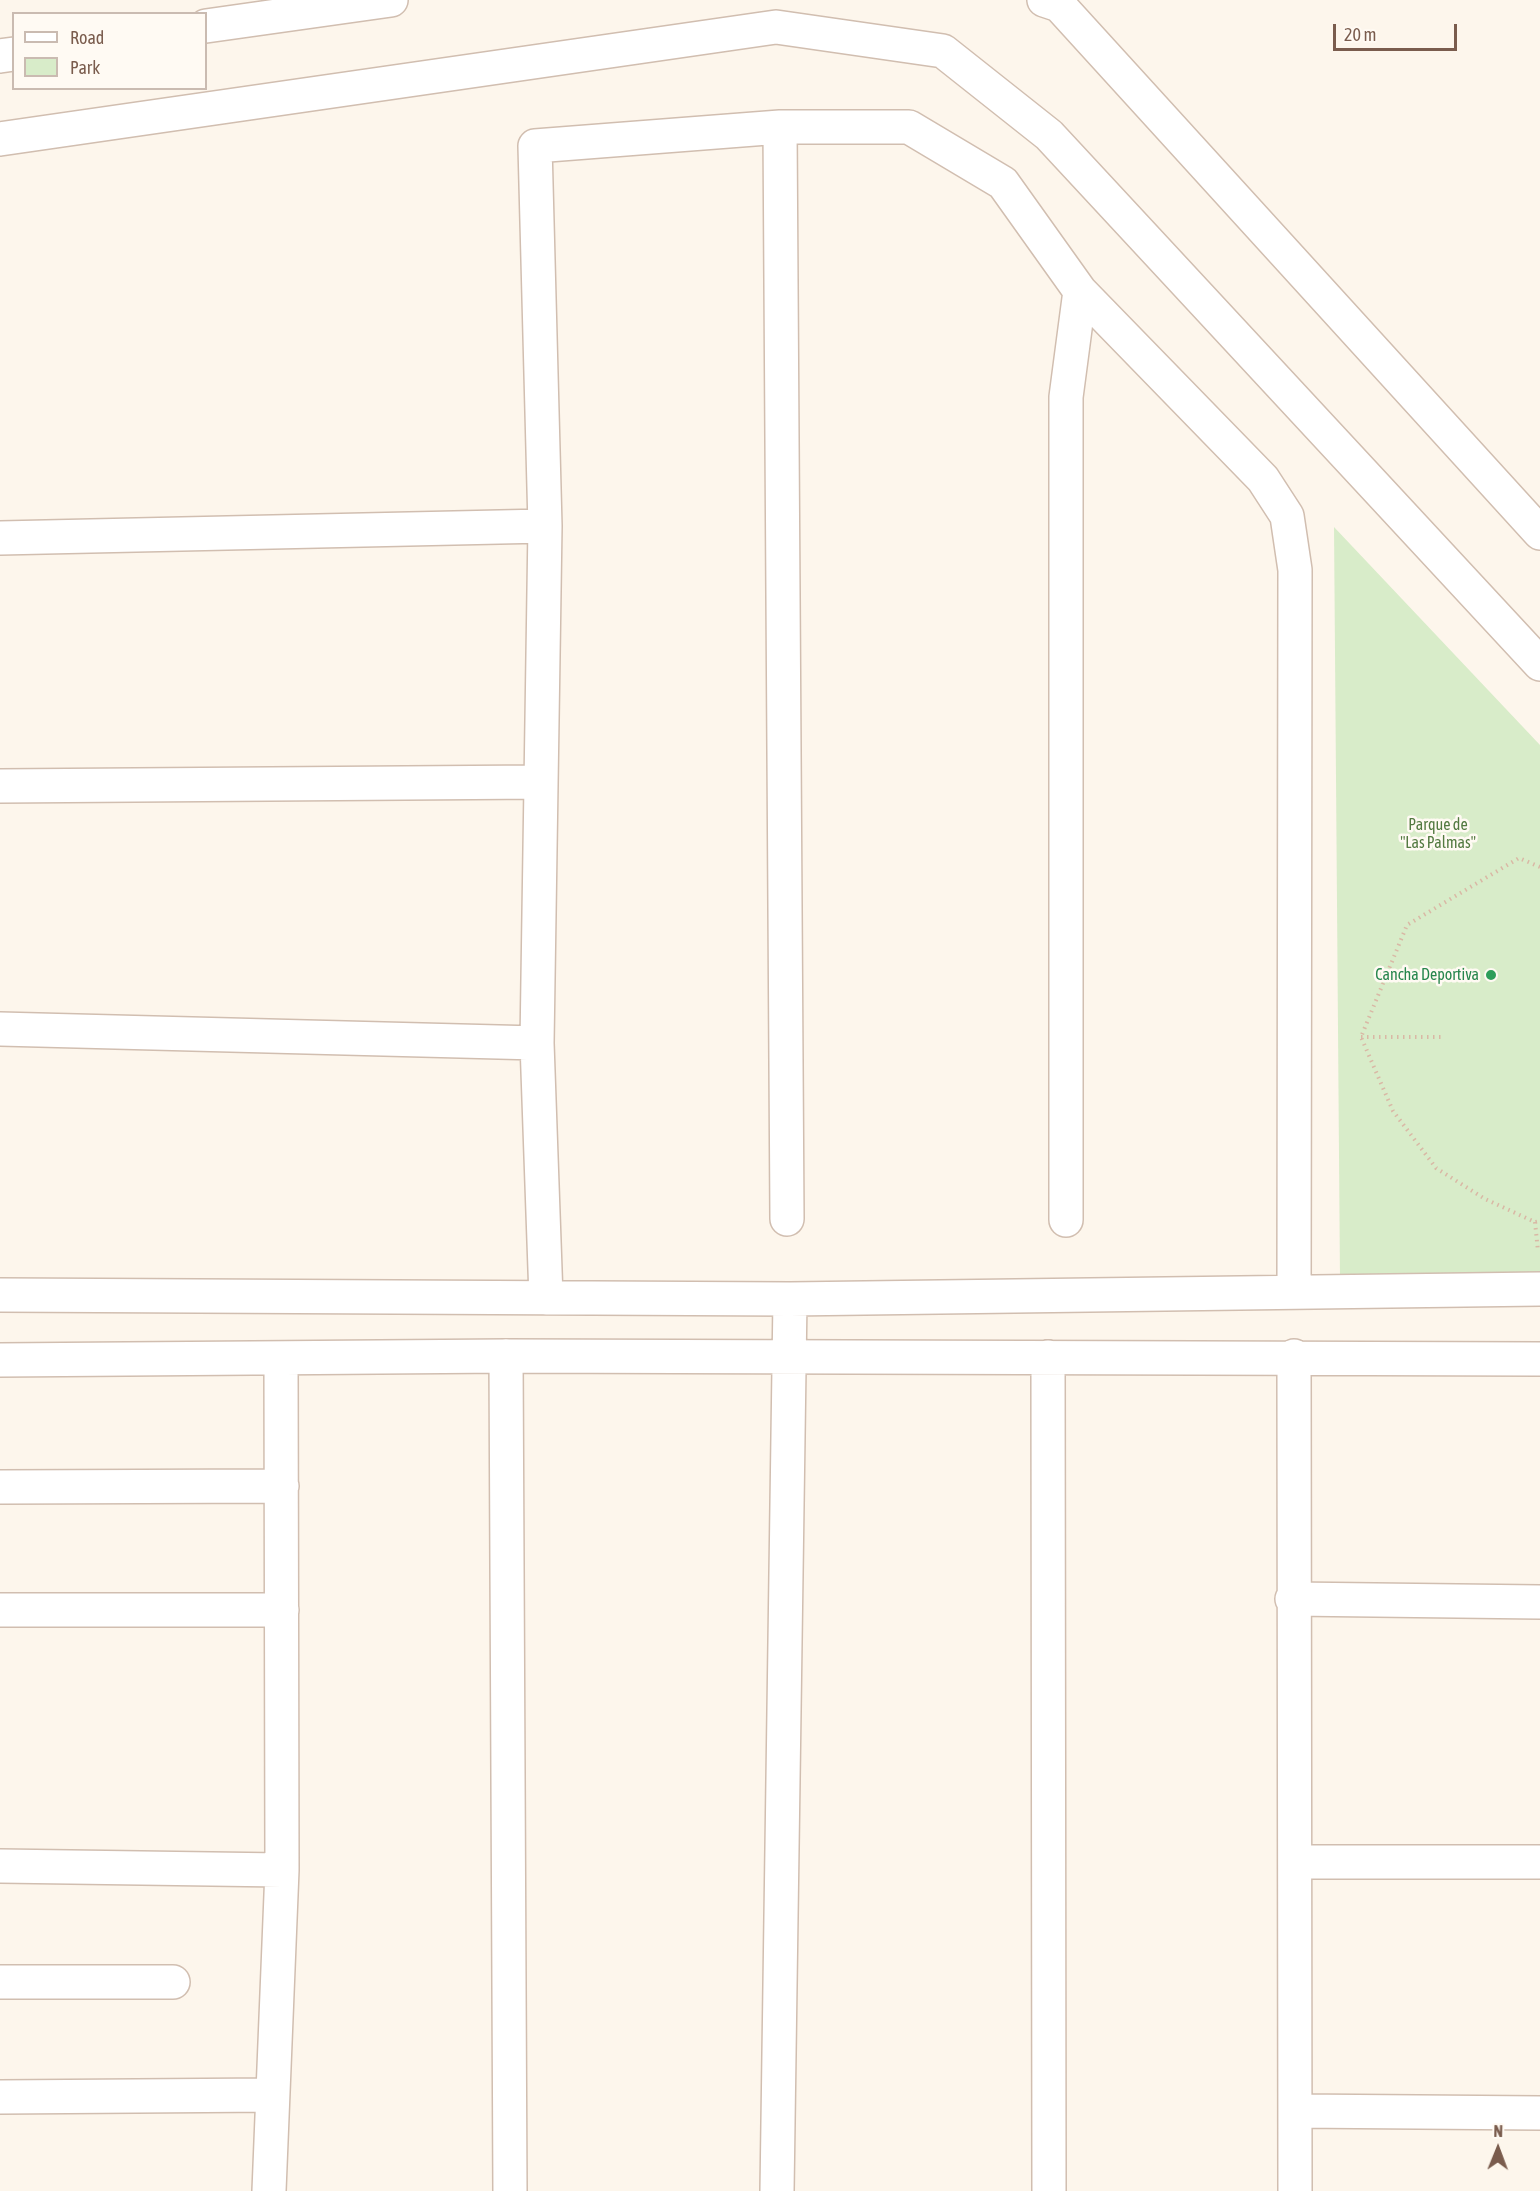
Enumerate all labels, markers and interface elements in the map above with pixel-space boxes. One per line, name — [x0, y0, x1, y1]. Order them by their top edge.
legend — [12, 12, 207, 90]
scale bar — [1336, 12, 1460, 50]
text: 20 m — [1344, 24, 1376, 45]
text: Road — [70, 27, 104, 48]
text: Park — [70, 57, 100, 78]
park label: Parque de "Las Palmas" — [1400, 815, 1476, 853]
place label: Cancha Deportiva — [1375, 965, 1479, 985]
marker: Cancha Deportiva — [1484, 968, 1498, 982]
north arrow — [1468, 2119, 1528, 2179]
text: N — [1493, 2122, 1503, 2140]

